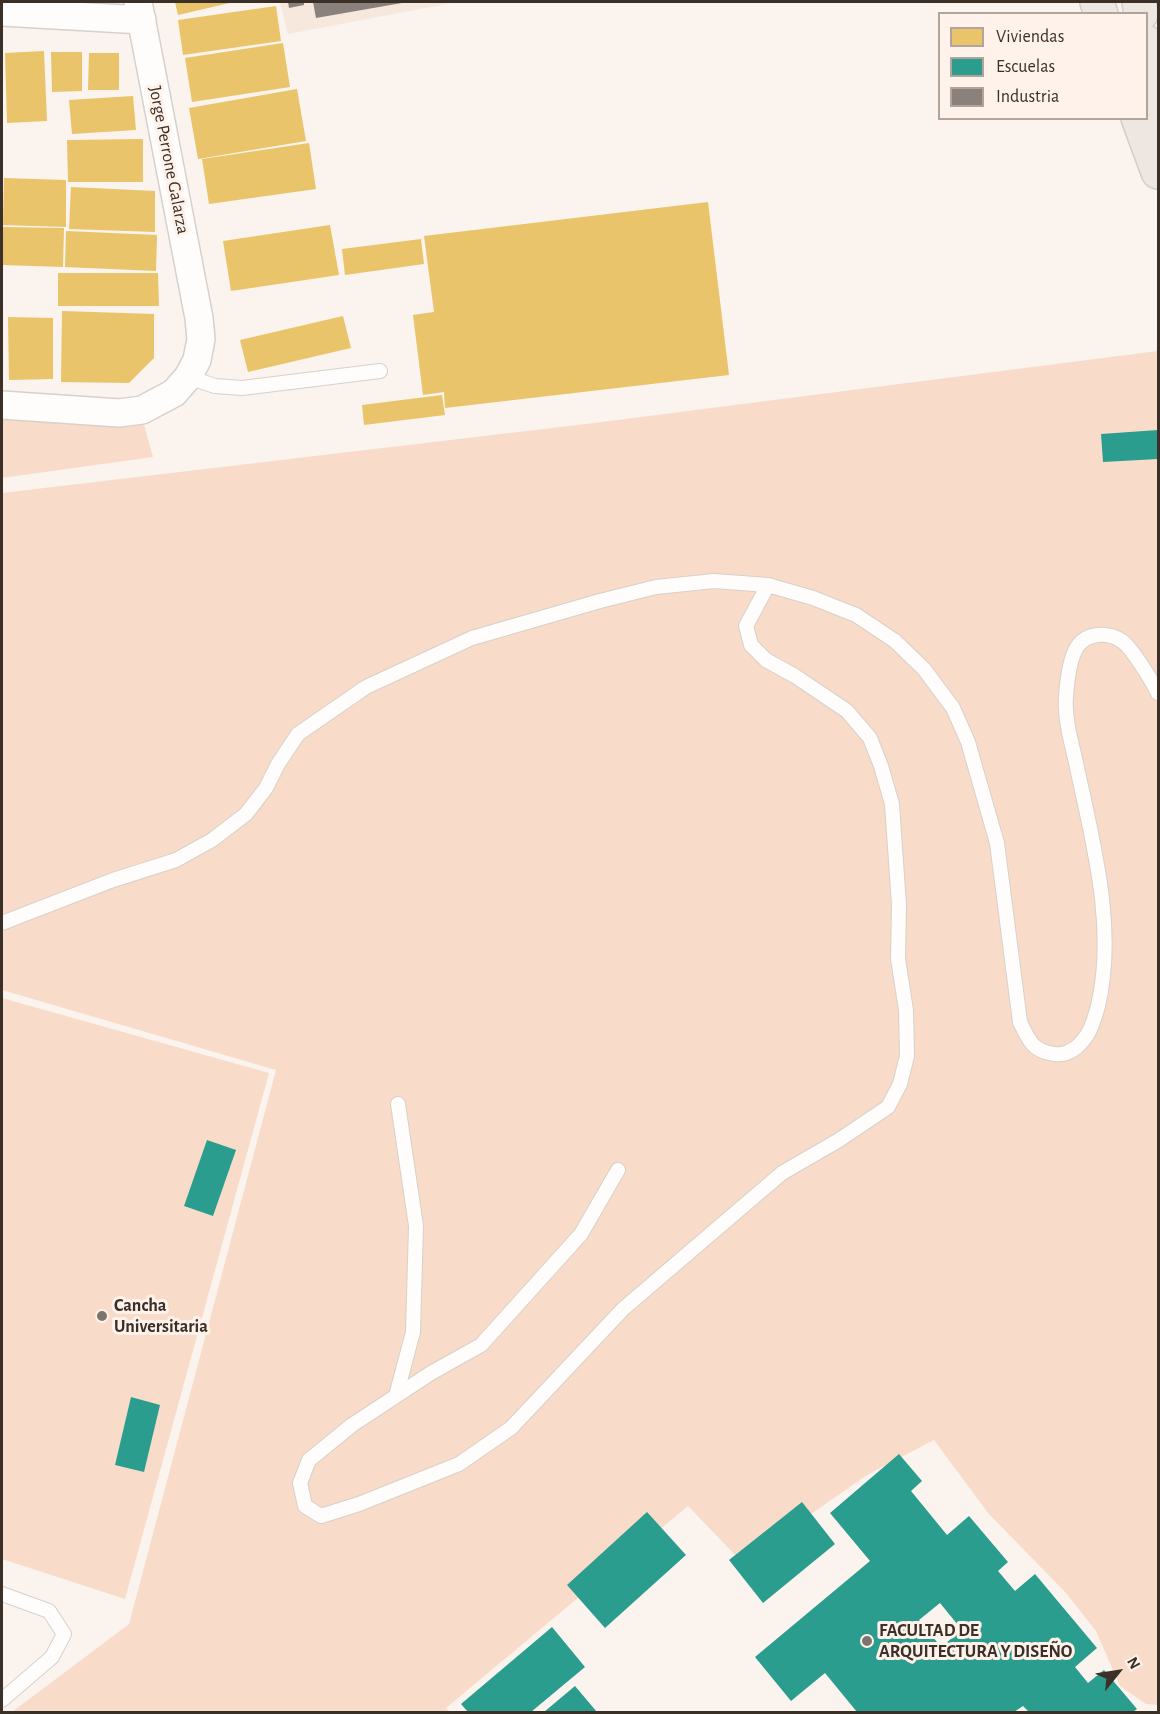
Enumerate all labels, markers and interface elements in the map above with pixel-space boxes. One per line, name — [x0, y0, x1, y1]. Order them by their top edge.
legend — [938, 12, 1148, 120]
text: Viviendas — [996, 28, 1064, 46]
text: Escuelas — [996, 58, 1055, 76]
street label: Jorge Perrone Galarza — [144, 84, 194, 236]
text: Industria — [996, 88, 1059, 106]
place label: Cancha Universitaria — [114, 1295, 208, 1338]
marker: Cancha Universitaria — [95, 1309, 109, 1323]
place label: FACULTAD DE ARQUITECTURA Y DISEÑO — [879, 1620, 1072, 1662]
marker: FACULTAD DE ARQUITECTURA Y DISEÑO — [860, 1634, 874, 1648]
north arrow — [1088, 1642, 1148, 1702]
text: N — [1124, 1654, 1143, 1672]

